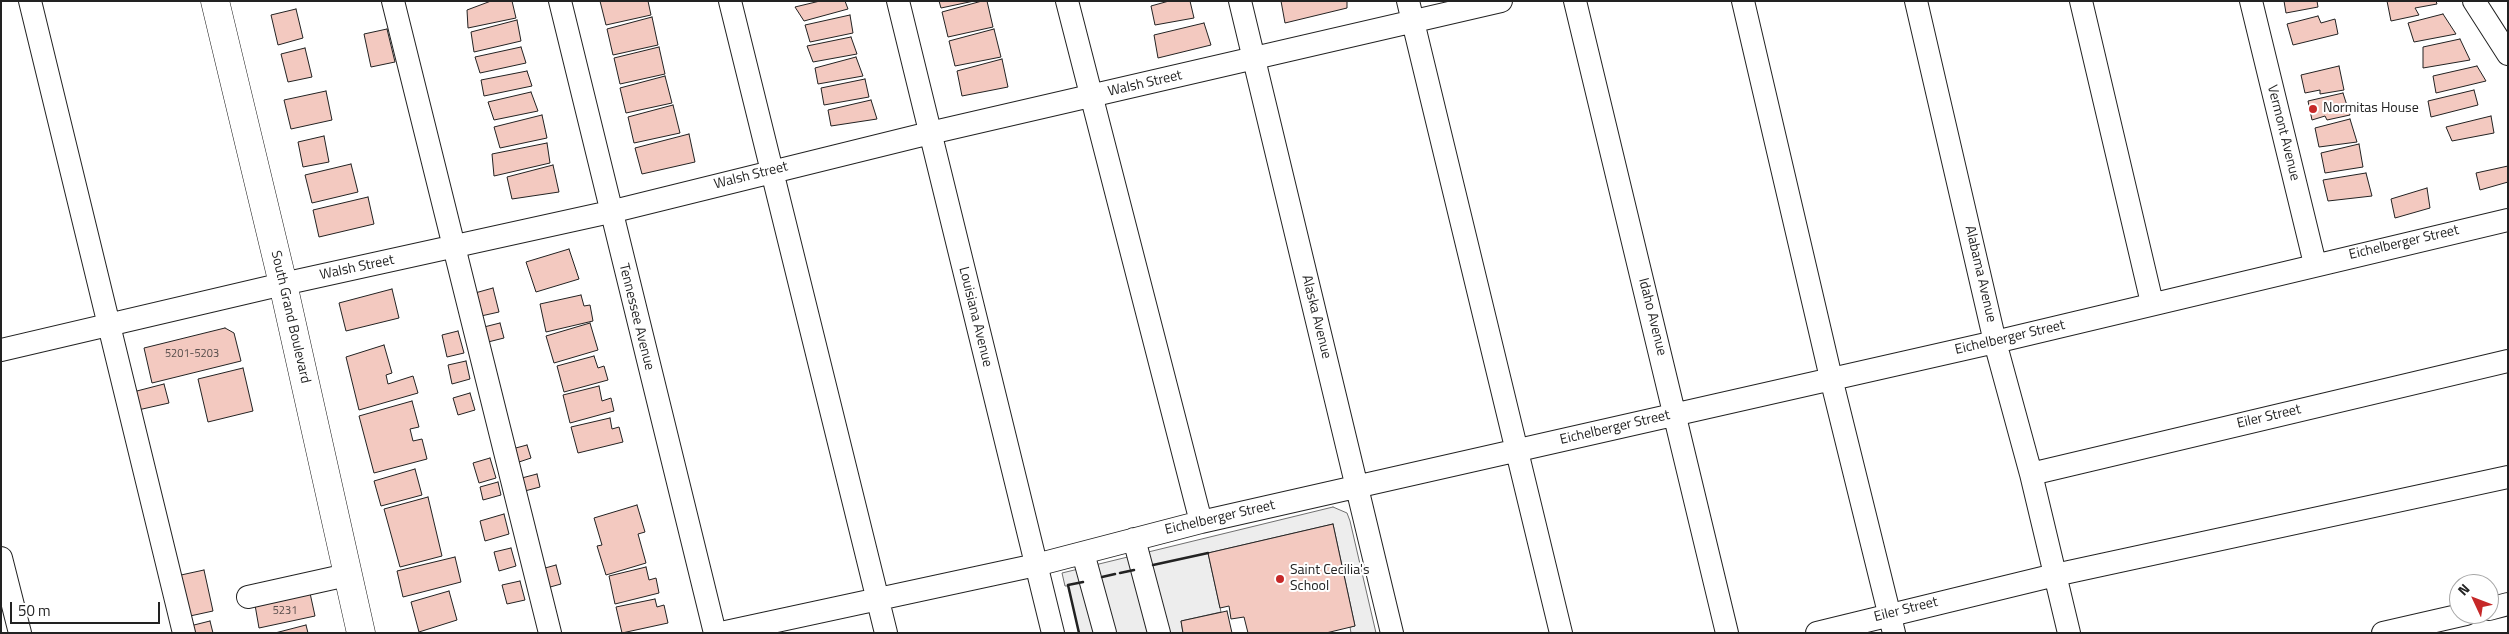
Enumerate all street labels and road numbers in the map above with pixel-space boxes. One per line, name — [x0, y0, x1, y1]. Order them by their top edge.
street label: Walsh Street — [1106, 67, 1184, 101]
street label: Vermont Avenue — [2263, 83, 2303, 183]
street label: Walsh Street — [712, 159, 790, 193]
street label: Eichelberger Street — [2347, 222, 2461, 264]
street label: Alabama Avenue — [1961, 224, 1999, 324]
street label: South Grand Boulevard — [267, 249, 313, 385]
street label: Walsh Street — [318, 252, 396, 284]
street label: Tennessee Avenue — [615, 262, 657, 372]
street label: Louisiana Avenue — [954, 265, 996, 369]
street label: Alaska Avenue — [1297, 273, 1335, 361]
street label: Idaho Avenue — [1634, 276, 1670, 358]
street label: Eichelberger Street — [1953, 317, 2067, 359]
street label: Eiler Street — [2235, 401, 2303, 433]
street label: Eichelberger Street — [1558, 407, 1672, 449]
street label: Eichelberger Street — [1163, 497, 1277, 539]
street label: Eiler Street — [1872, 594, 1940, 626]

